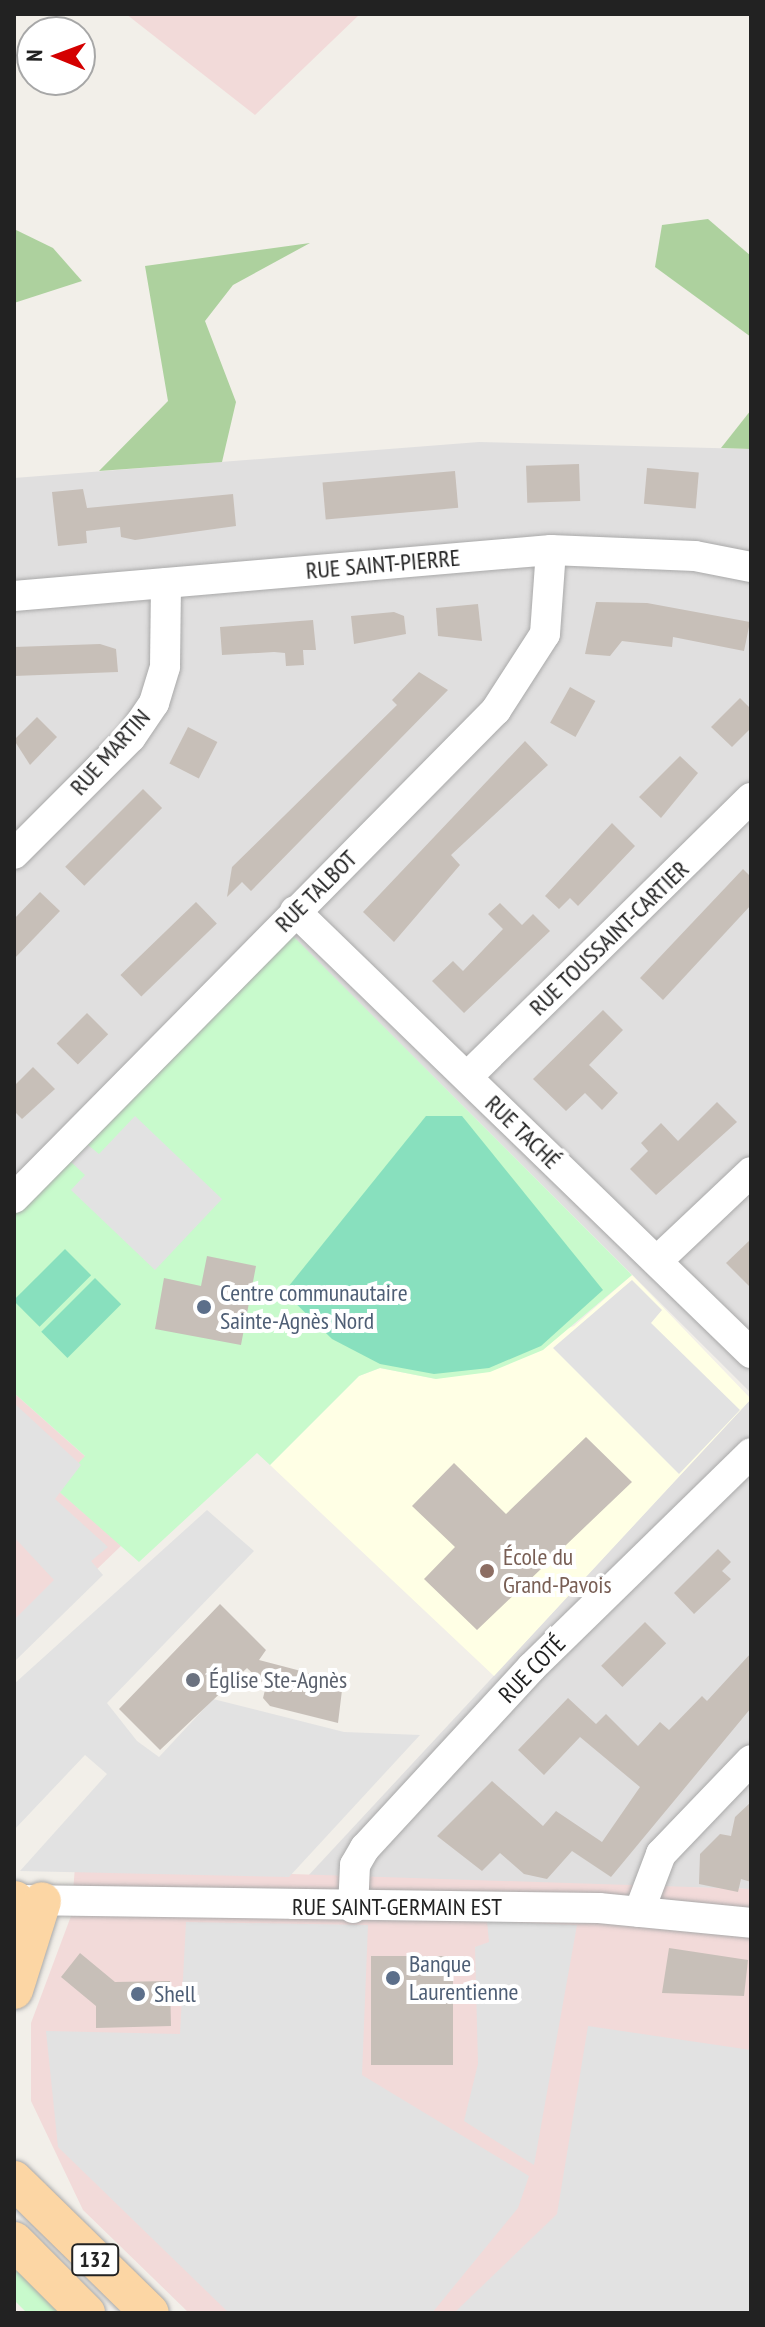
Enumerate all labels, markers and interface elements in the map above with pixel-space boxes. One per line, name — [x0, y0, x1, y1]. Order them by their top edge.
north arrow — [16, 16, 96, 96]
text: N — [20, 49, 48, 62]
street label: RUE SAINT-PIERRE — [305, 543, 461, 585]
street label: RUE MARTIN — [64, 703, 156, 801]
street label: RUE TALBOT — [269, 844, 363, 938]
street label: RUE TOUSSAINT-CARTIER — [523, 854, 695, 1022]
street label: RUE TACHÉ — [479, 1089, 567, 1175]
place label: Centre communautaire Sainte-Agnès Nord — [220, 1279, 408, 1335]
marker: Centre communautaire Sainte-Agnès Nord — [195, 1298, 213, 1316]
place label: École du Grand-Pavois — [503, 1543, 612, 1599]
marker: École du Grand-Pavois — [478, 1562, 496, 1580]
street label: RUE COTÉ — [493, 1629, 571, 1709]
place label: Église Ste-Agnès — [209, 1666, 347, 1694]
marker: Église Ste-Agnès — [184, 1671, 202, 1689]
street label: RUE SAINT-GERMAIN EST — [292, 1893, 502, 1921]
place label: Banque Laurentienne — [409, 1950, 518, 2006]
marker: Banque Laurentienne — [384, 1969, 402, 1987]
place label: Shell — [154, 1980, 196, 2008]
marker: Shell — [129, 1985, 147, 2003]
road number: 132 — [71, 2242, 119, 2278]

